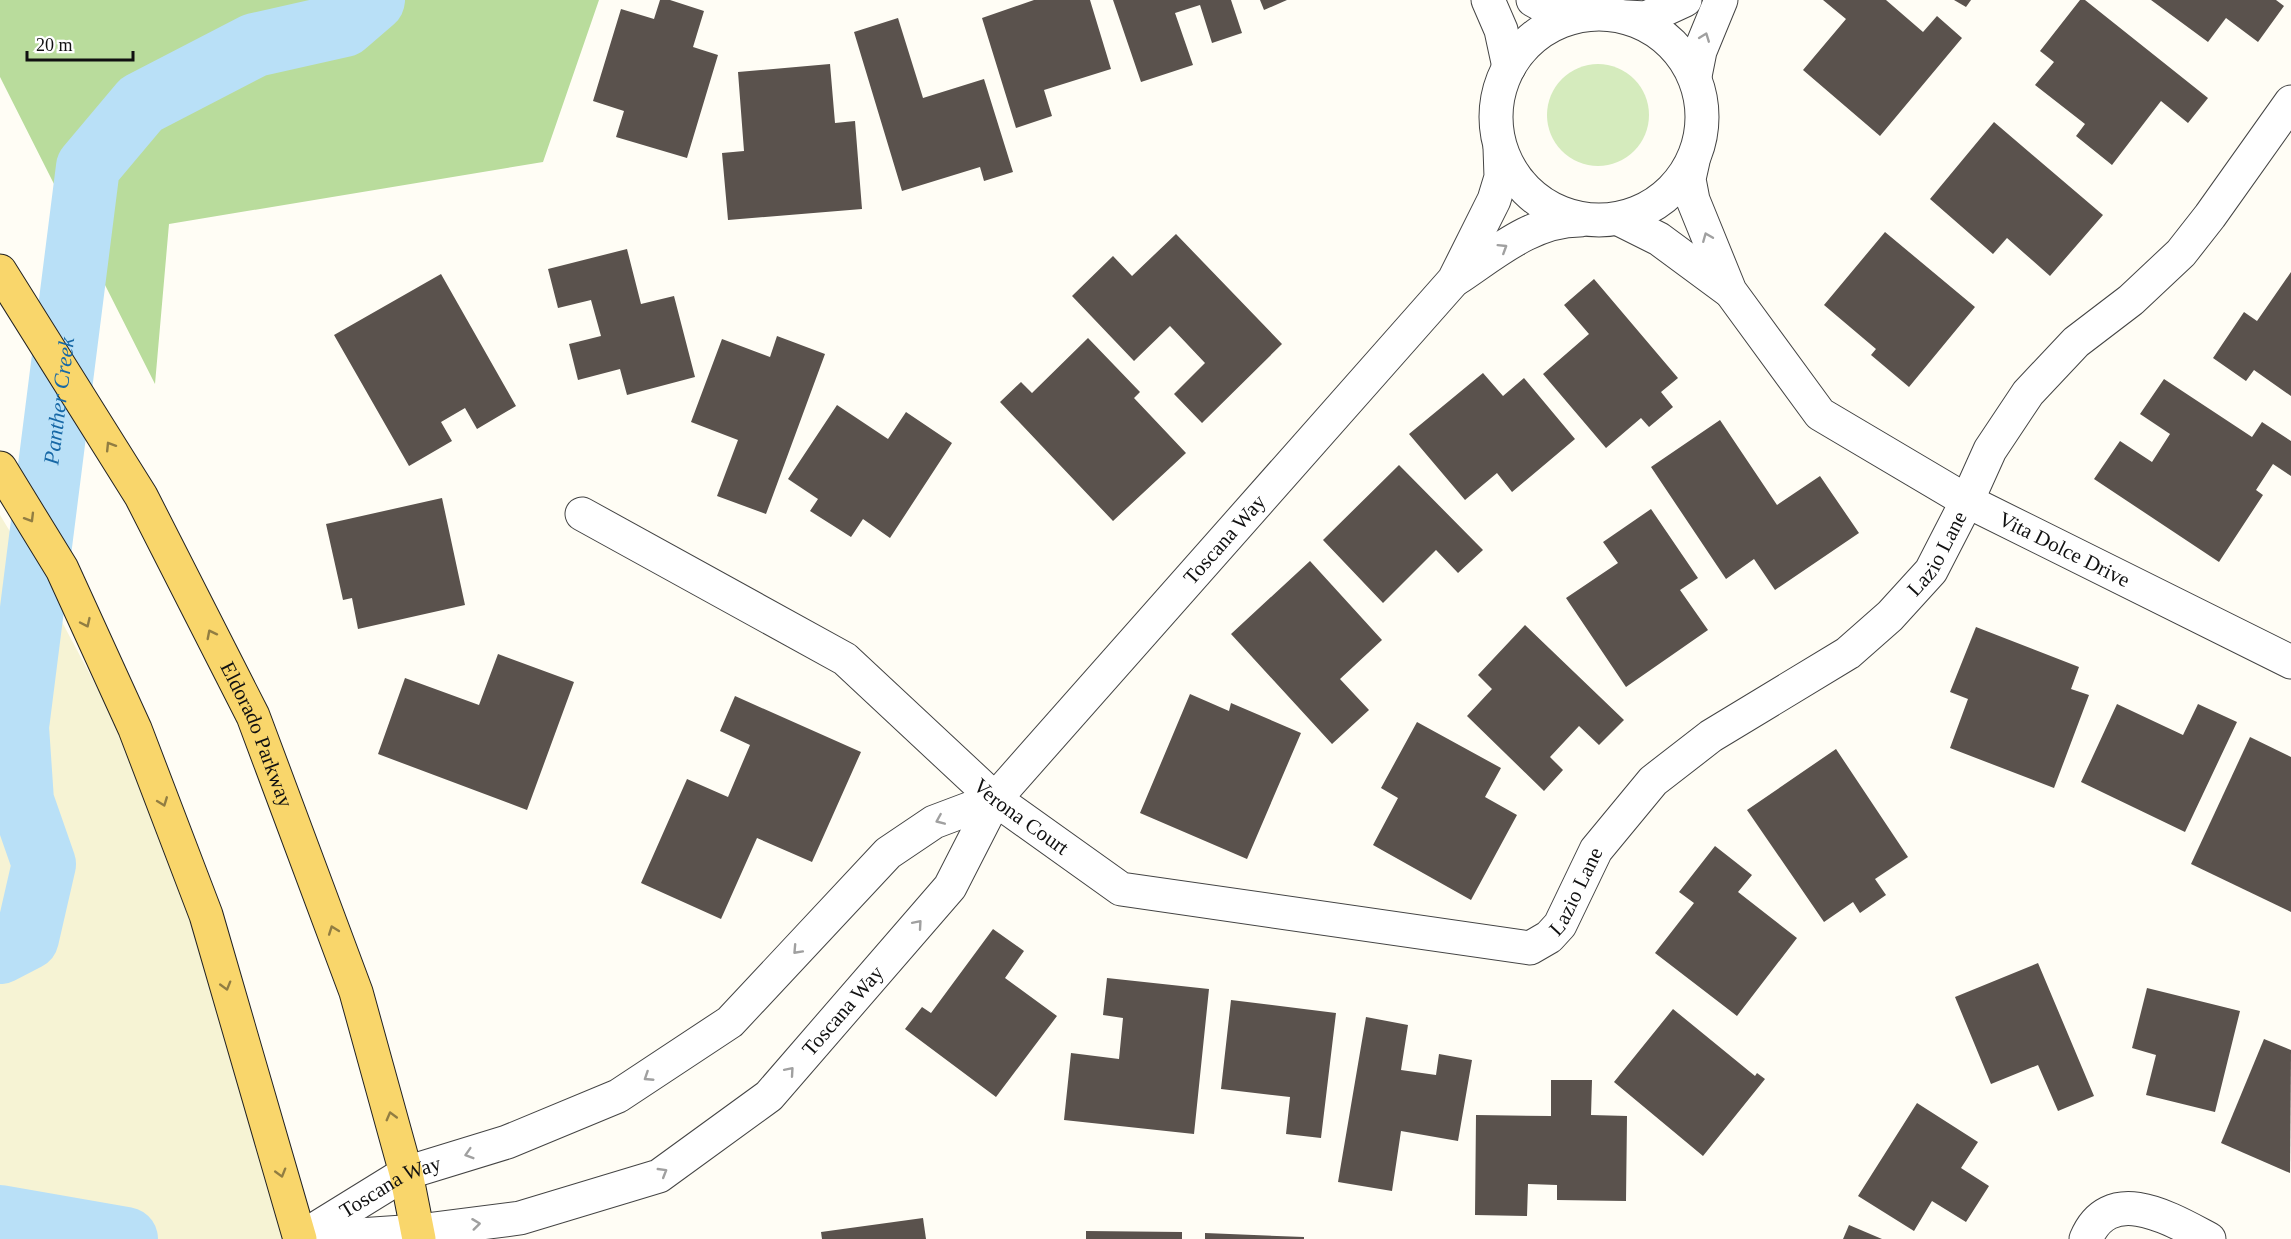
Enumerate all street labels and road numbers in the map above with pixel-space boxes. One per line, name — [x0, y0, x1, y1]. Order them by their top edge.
street label: Toscana Way — [1179, 490, 1271, 589]
street label: Lazio Lane — [1902, 507, 1972, 601]
street label: Vita Dolce Drive — [1995, 507, 2134, 592]
street label: Eldorado Parkway — [215, 658, 298, 811]
street label: Verona Court — [969, 773, 1074, 860]
street label: Lazio Lane — [1544, 843, 1607, 941]
street label: Toscana Way — [797, 960, 889, 1061]
street label: Toscana Way — [335, 1151, 444, 1223]

